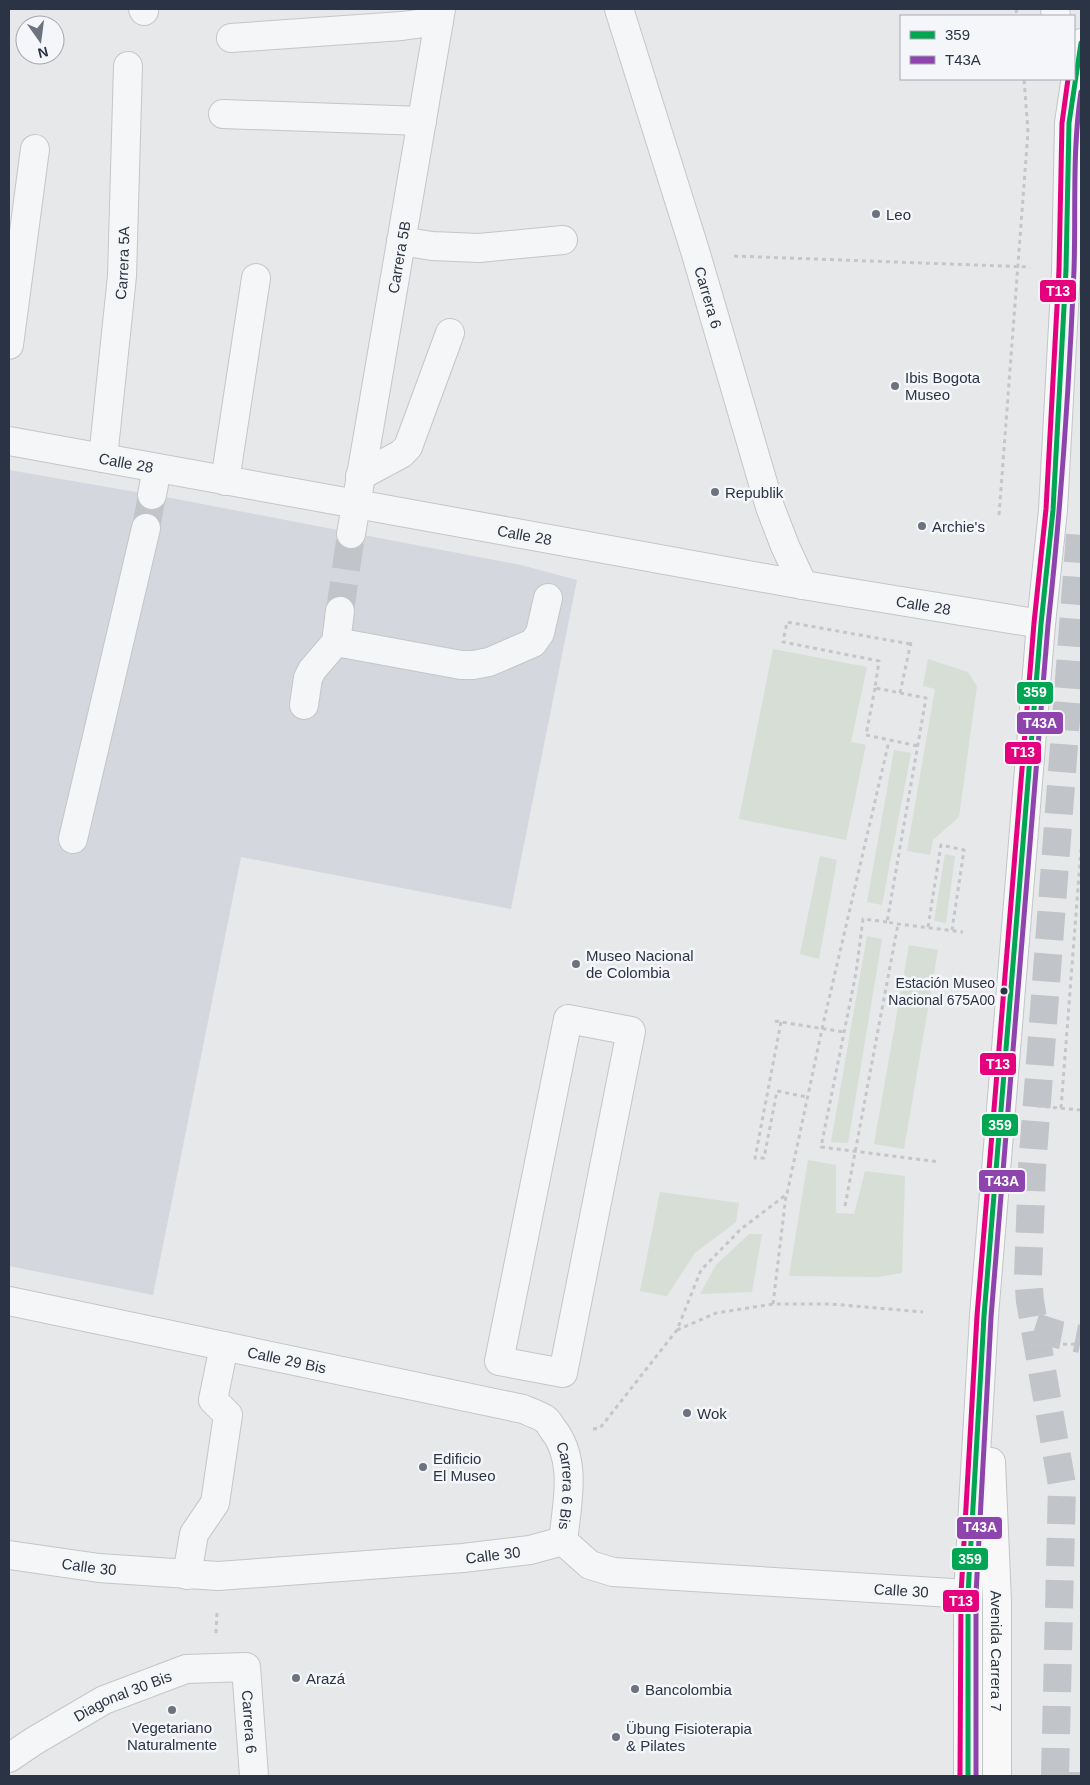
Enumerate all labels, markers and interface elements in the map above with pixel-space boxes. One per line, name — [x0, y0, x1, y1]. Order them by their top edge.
north arrow — [15, 15, 65, 65]
legend — [900, 15, 1075, 80]
text: 359 — [945, 26, 970, 43]
text: N — [36, 44, 50, 62]
text: T43A — [945, 51, 981, 68]
place label: Leo — [886, 206, 911, 223]
marker: Leo — [870, 208, 882, 220]
street label: Carrera 5B — [384, 219, 413, 295]
street label: Carrera 5A — [111, 226, 132, 300]
street label: Carrera 6 — [692, 265, 726, 330]
line badge: T13 — [1039, 279, 1077, 303]
text: T13 — [1046, 283, 1070, 299]
place label: Ibis Bogota Museo — [905, 369, 981, 403]
marker: Ibis Bogota Museo — [889, 380, 901, 392]
street label: Calle 28 — [97, 449, 155, 476]
place label: Republik — [725, 484, 784, 501]
marker: Republik — [709, 486, 721, 498]
place label: Archie's — [932, 518, 985, 535]
marker: Archie's — [916, 520, 928, 532]
street label: Calle 28 — [496, 521, 553, 548]
street label: Calle 28 — [895, 592, 952, 618]
line badge: 359 — [1016, 681, 1054, 705]
text: 359 — [1023, 684, 1047, 700]
line badge: T43A — [1016, 711, 1064, 735]
text: T43A — [1023, 715, 1057, 731]
line badge: T13 — [1004, 741, 1042, 765]
text: T13 — [1011, 744, 1035, 760]
place label: Museo Nacional de Colombia — [586, 947, 694, 981]
marker: Museo Nacional de Colombia — [570, 958, 582, 970]
place label: Estación Museo Nacional 675A00 — [888, 975, 995, 1008]
marker: Estación Museo Nacional 675A00 — [999, 986, 1009, 996]
line badge: T13 — [979, 1052, 1017, 1076]
text: T13 — [986, 1056, 1010, 1072]
line badge: 359 — [981, 1113, 1019, 1137]
text: 359 — [988, 1117, 1012, 1133]
line badge: T43A — [978, 1169, 1026, 1193]
text: T43A — [985, 1173, 1019, 1189]
street label: Calle 29 Bis — [246, 1343, 328, 1376]
place label: Wok — [697, 1405, 727, 1422]
marker: Wok — [681, 1407, 693, 1419]
street label: Carrera 6 Bis — [553, 1439, 577, 1531]
place label: Edificio El Museo — [433, 1450, 496, 1484]
marker: Edificio El Museo — [417, 1461, 429, 1473]
line badge: T43A — [956, 1516, 1003, 1540]
text: T43A — [963, 1519, 997, 1535]
street label: Calle 30 — [465, 1543, 521, 1566]
line badge: 359 — [951, 1547, 989, 1571]
text: 359 — [958, 1551, 982, 1567]
street label: Calle 30 — [61, 1554, 117, 1578]
street label: Calle 30 — [873, 1580, 929, 1600]
line badge: T13 — [942, 1589, 980, 1613]
street label: Avenida Carrera 7 — [988, 1590, 1006, 1712]
text: T13 — [949, 1593, 973, 1609]
street label: Diagonal 30 Bis — [70, 1667, 174, 1724]
place label: Arazá — [306, 1670, 346, 1687]
marker: Arazá — [290, 1672, 302, 1684]
place label: Bancolombia — [645, 1681, 732, 1698]
marker: Bancolombia — [629, 1683, 641, 1695]
street label: Carrera 6 — [239, 1690, 261, 1754]
marker: Vegetariano Naturalmente — [166, 1704, 178, 1716]
place label: Vegetariano Naturalmente — [127, 1719, 217, 1753]
place label: Übung Fisioterapia & Pilates — [626, 1720, 753, 1754]
marker: Übung Fisioterapia & Pilates — [610, 1731, 622, 1743]

